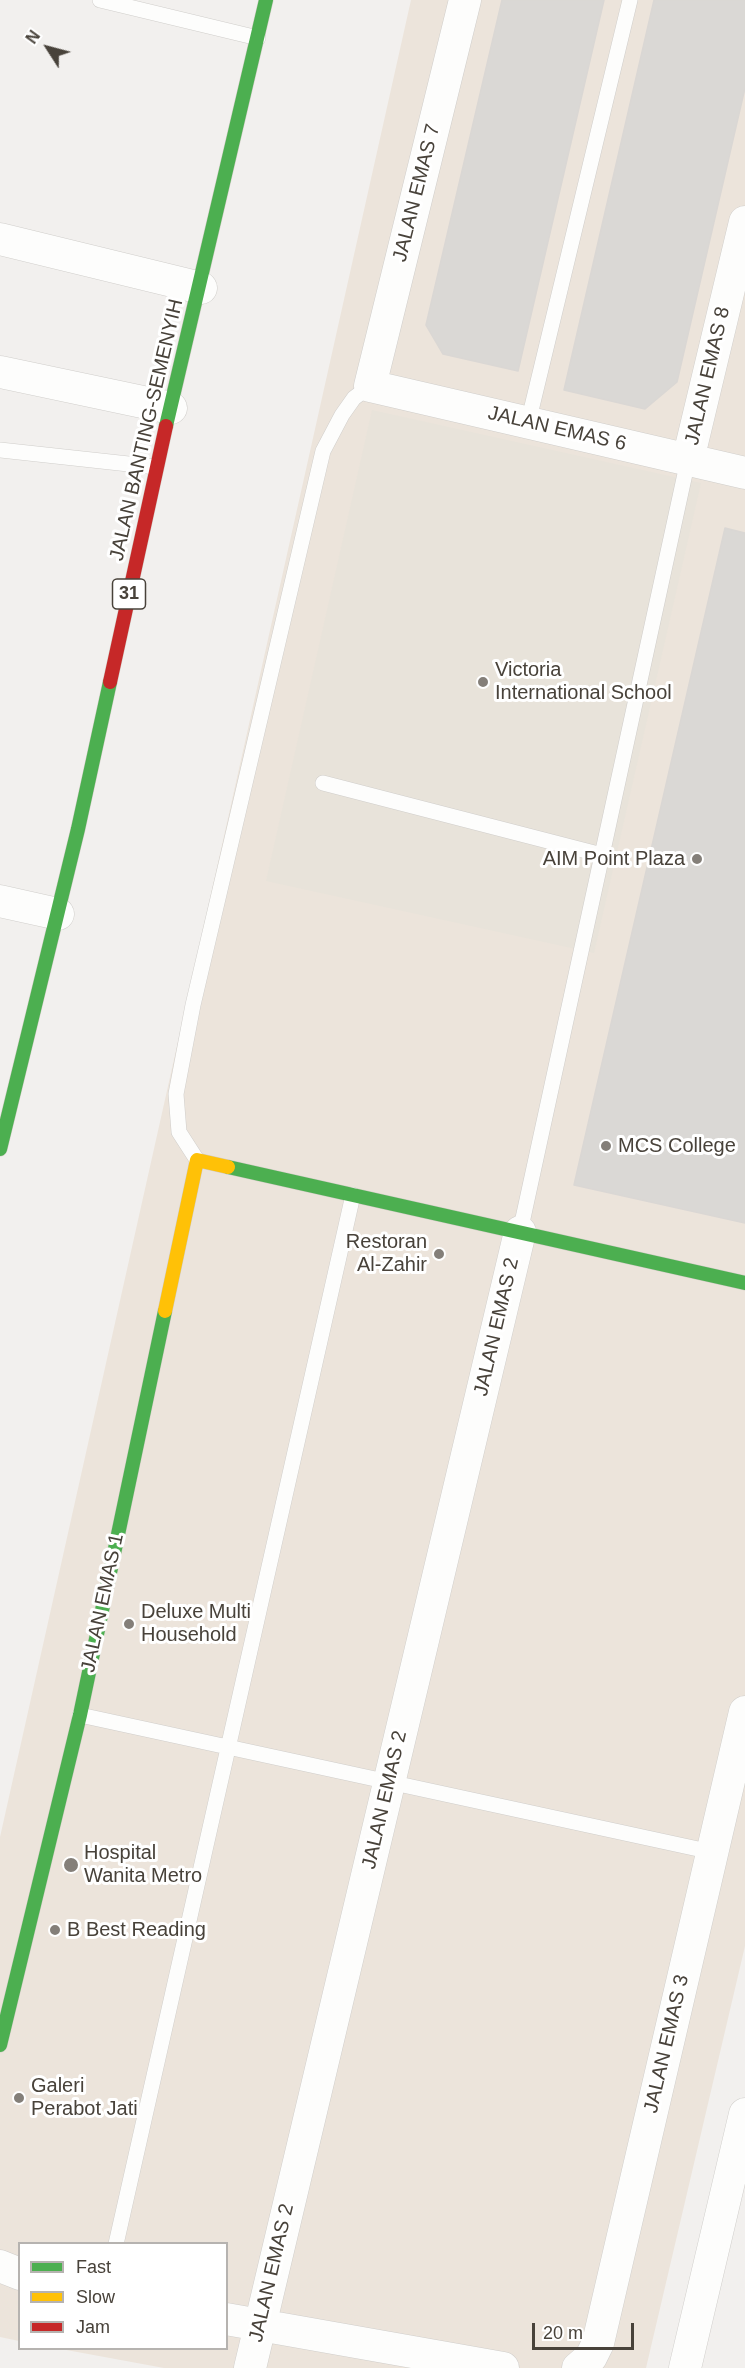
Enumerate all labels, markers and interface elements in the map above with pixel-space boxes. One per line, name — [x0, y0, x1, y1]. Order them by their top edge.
north arrow — [18, 18, 78, 78]
text: N — [23, 27, 43, 47]
street label: JALAN EMAS 7 — [388, 122, 446, 264]
street label: JALAN BANTING-SEMENYIH — [105, 297, 189, 563]
street label: JALAN EMAS 8 — [680, 305, 736, 447]
street label: JALAN EMAS 6 — [486, 401, 628, 457]
road number: 31 — [112, 579, 146, 609]
place label: Victoria International School — [495, 658, 672, 705]
marker: Victoria International School — [476, 675, 490, 689]
place label: AIM Point Plaza — [543, 847, 685, 871]
marker: AIM Point Plaza — [690, 852, 704, 866]
place label: MCS College — [618, 1134, 736, 1158]
marker: MCS College — [599, 1139, 613, 1153]
place label: Restoran Al-Zahir — [346, 1230, 427, 1277]
marker: Restoran Al-Zahir — [432, 1247, 446, 1261]
street label: JALAN EMAS 2 — [469, 1256, 525, 1398]
street label: JALAN EMAS 1 — [77, 1531, 129, 1675]
place label: Deluxe Multi Household — [141, 1600, 251, 1647]
marker: Deluxe Multi Household — [122, 1617, 136, 1631]
street label: JALAN EMAS 2 — [357, 1729, 413, 1871]
place label: Hospital Wanita Metro — [84, 1841, 202, 1888]
marker: Hospital Wanita Metro — [62, 1856, 80, 1874]
place label: B Best Reading — [67, 1918, 206, 1942]
marker: B Best Reading — [48, 1923, 62, 1937]
street label: JALAN EMAS 3 — [639, 1973, 695, 2115]
place label: Galeri Perabot Jati — [31, 2074, 138, 2121]
marker: Galeri Perabot Jati — [12, 2091, 26, 2105]
street label: JALAN EMAS 2 — [244, 2202, 300, 2344]
legend — [18, 2242, 228, 2350]
text: Fast — [76, 2257, 111, 2277]
text: Slow — [76, 2287, 115, 2307]
scale bar — [535, 2311, 637, 2349]
text: Jam — [76, 2317, 110, 2337]
text: 20 m — [543, 2323, 583, 2343]

